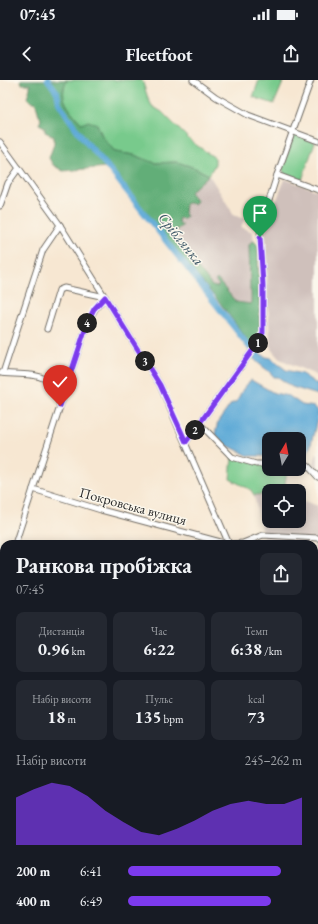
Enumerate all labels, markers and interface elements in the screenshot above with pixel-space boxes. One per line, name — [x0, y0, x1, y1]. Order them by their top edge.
text: 07:45 — [20, 5, 56, 24]
icon: back — [16, 43, 38, 65]
text: Fleetfoot — [125, 43, 193, 66]
icon: share — [280, 43, 302, 65]
pin — [243, 196, 277, 237]
icon: arrive — [249, 202, 271, 224]
water label: Сріблянка — [154, 208, 208, 269]
pin: 4 — [77, 313, 97, 333]
text: 4 — [84, 316, 90, 330]
pin: 1 — [248, 333, 268, 353]
text: 1 — [255, 336, 261, 350]
pin: 3 — [135, 351, 155, 371]
text: 3 — [142, 354, 148, 368]
pin — [43, 365, 77, 406]
icon: check — [49, 371, 71, 393]
pin: 2 — [185, 420, 205, 440]
text: 2 — [192, 423, 198, 437]
north arrow — [262, 432, 306, 476]
map controls — [262, 432, 306, 528]
street label: Покровська вулиця — [77, 483, 189, 529]
button: locate — [262, 484, 306, 528]
text: Ранкова пробіжка — [16, 551, 192, 580]
button: share — [260, 553, 302, 595]
text: 07:45 — [16, 581, 44, 598]
text: Дистанція — [39, 624, 85, 638]
text: Час — [151, 624, 167, 638]
text: Темп — [245, 624, 268, 638]
text: 0.96 — [38, 638, 69, 660]
text: 6:22 — [143, 638, 175, 660]
text: 6:38 — [230, 638, 262, 660]
text: km — [69, 644, 85, 658]
text: /km — [262, 644, 282, 658]
text: Набір висоти — [32, 692, 91, 706]
text: Пульс — [145, 692, 173, 706]
text: kcal — [248, 692, 265, 706]
text: 18 — [47, 706, 65, 728]
text: 135 — [134, 706, 161, 728]
text: 73 — [247, 706, 265, 728]
text: m — [65, 712, 76, 726]
text: bpm — [161, 712, 184, 726]
text: Набір висоти — [16, 752, 86, 769]
text: 245–262 m — [245, 752, 302, 769]
text: 200 m — [16, 863, 50, 880]
text: 6:41 — [80, 863, 102, 880]
text: 400 m — [16, 893, 50, 910]
text: 6:49 — [80, 893, 102, 910]

